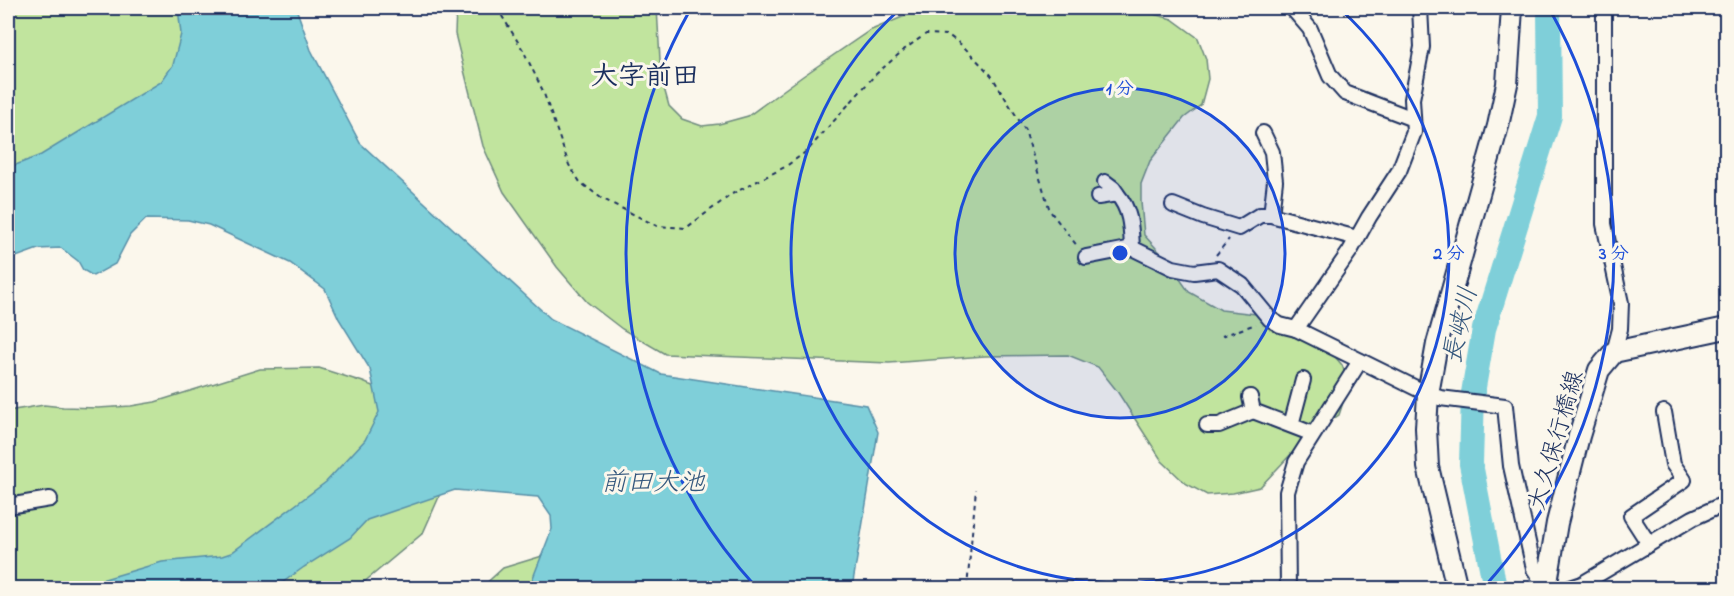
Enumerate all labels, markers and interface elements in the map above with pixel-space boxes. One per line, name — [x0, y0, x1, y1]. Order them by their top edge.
district label: 大字前田 — [591, 58, 699, 97]
text: 1 分 — [1106, 77, 1134, 103]
text: 2 分 — [1432, 242, 1465, 268]
text: 3 分 — [1598, 242, 1629, 268]
centre of rings — [1110, 243, 1130, 263]
water label: 長峡川 — [1435, 283, 1489, 368]
street label: 大久保行橋線 — [1521, 367, 1594, 515]
water label: 前田大池 — [601, 465, 706, 503]

